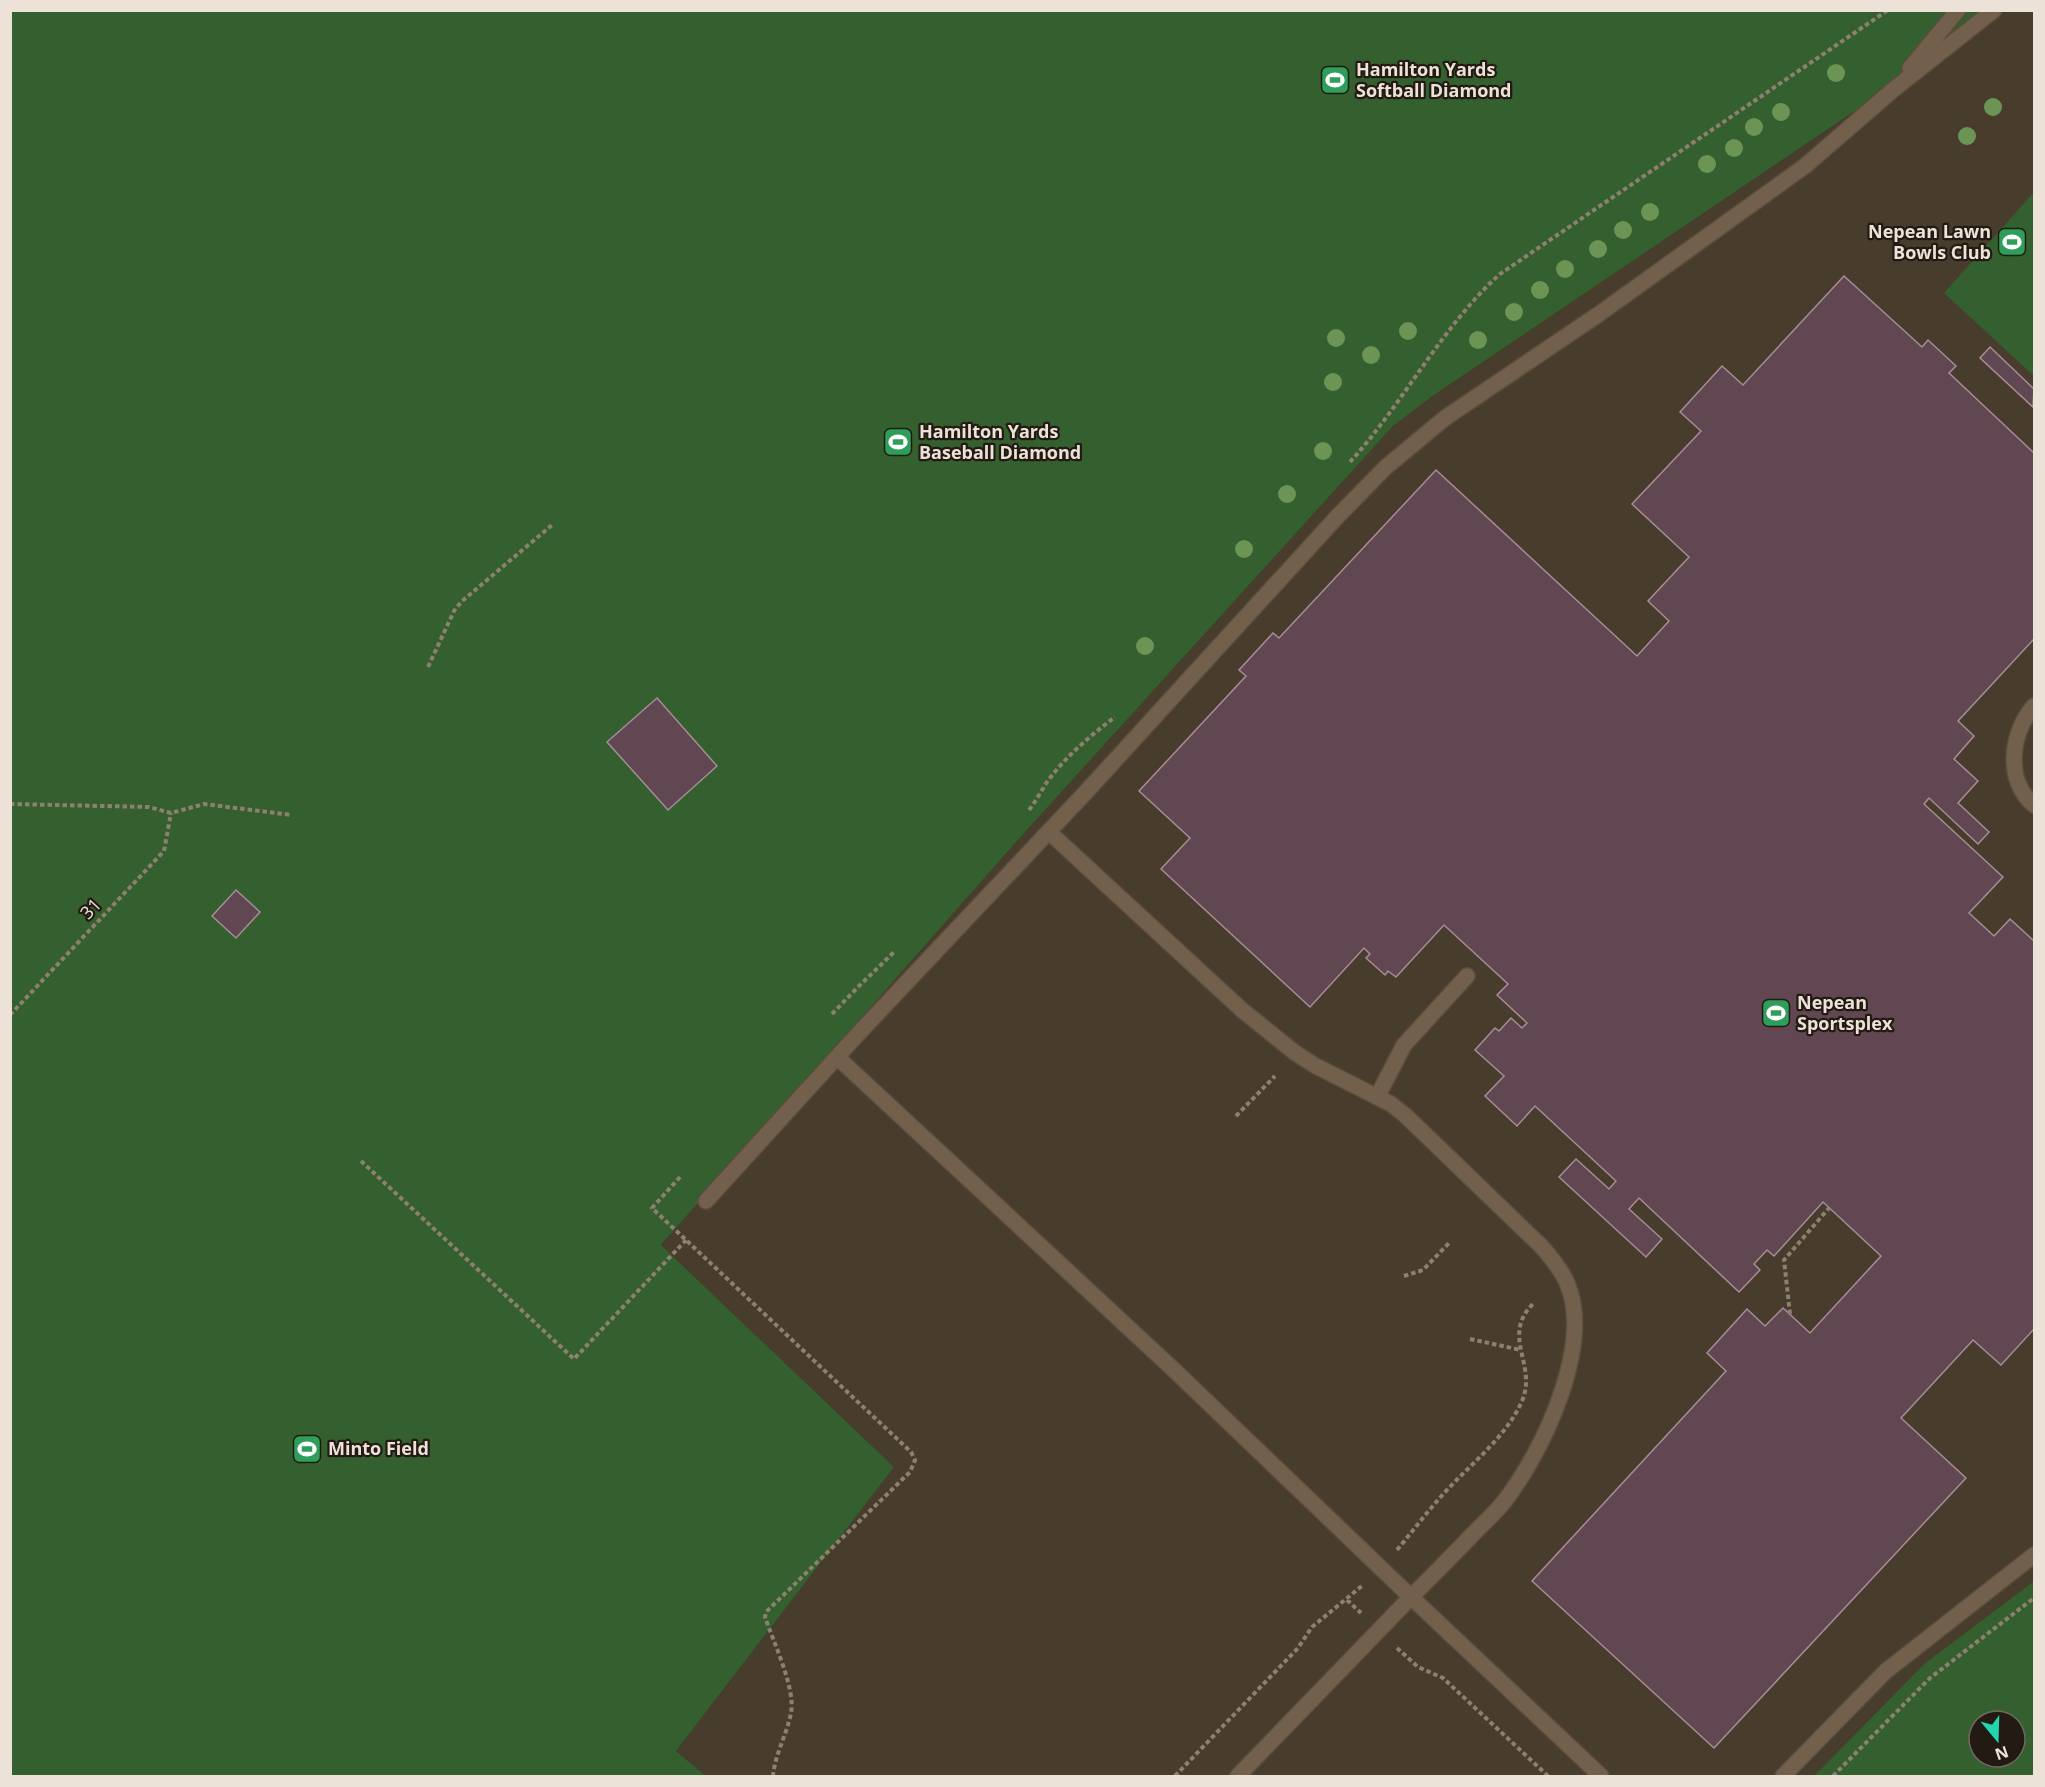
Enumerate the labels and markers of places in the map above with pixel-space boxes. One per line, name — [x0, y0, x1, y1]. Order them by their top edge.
place label: Hamilton Yards Softball Diamond — [1356, 57, 1512, 102]
sports icon: Hamilton Yards Softball Diamond — [1319, 64, 1351, 96]
place label: Nepean Lawn Bowls Club — [1868, 219, 1991, 264]
sports icon: Nepean Lawn Bowls Club — [1996, 226, 2028, 258]
place label: Hamilton Yards Baseball Diamond — [919, 419, 1081, 464]
sports icon: Hamilton Yards Baseball Diamond — [882, 426, 914, 458]
place label: Nepean Sportsplex — [1797, 990, 1893, 1035]
sports icon: Nepean Sportsplex — [1760, 997, 1792, 1029]
sports icon: Minto Field — [291, 1433, 323, 1465]
place label: Minto Field — [328, 1436, 429, 1460]

